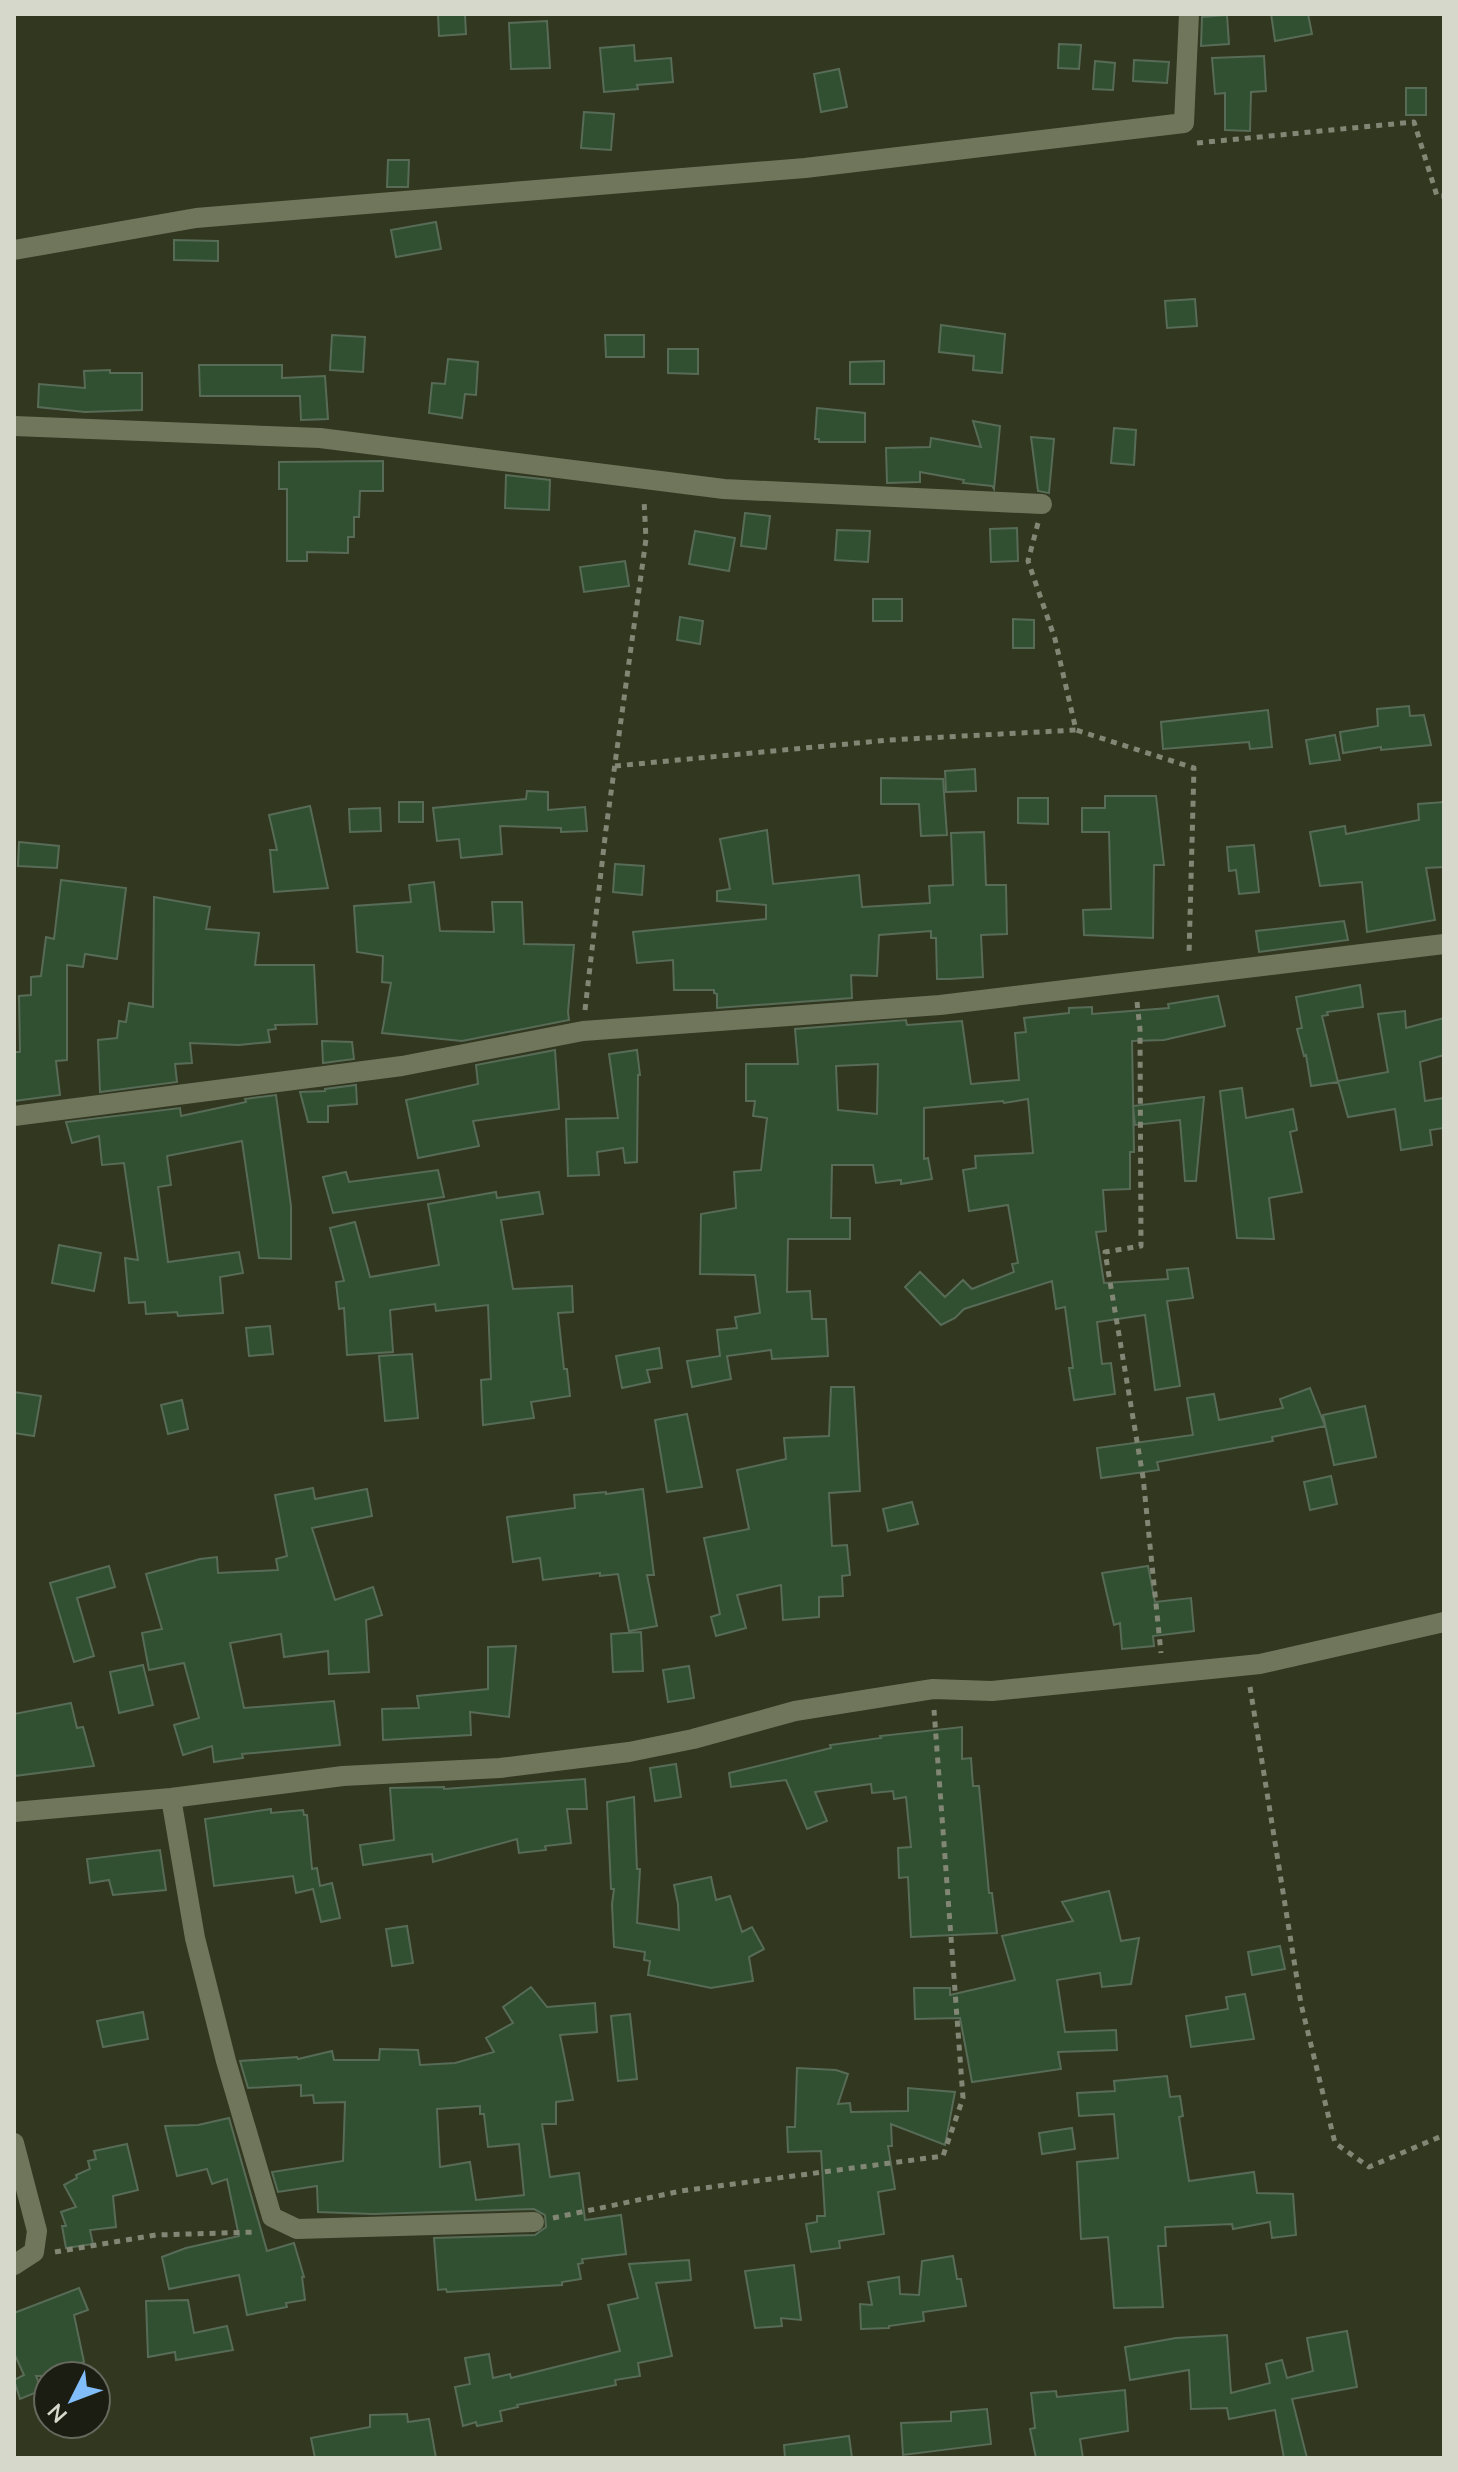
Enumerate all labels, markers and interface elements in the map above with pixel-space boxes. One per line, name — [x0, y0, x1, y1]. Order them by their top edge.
north arrow — [32, 2360, 112, 2440]
text: N — [41, 2397, 75, 2429]

